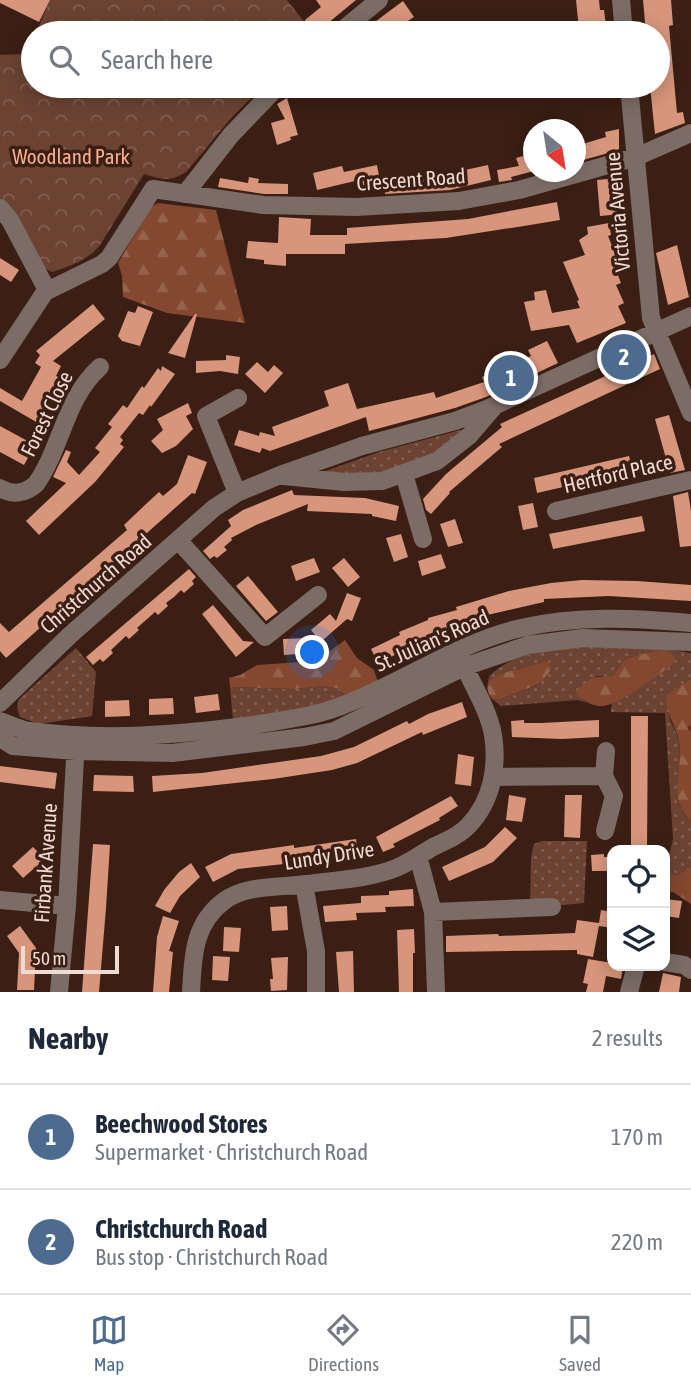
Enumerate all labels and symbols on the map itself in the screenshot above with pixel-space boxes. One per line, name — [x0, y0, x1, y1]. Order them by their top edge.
north arrow — [523, 119, 586, 182]
park label: Woodland Park — [12, 144, 130, 168]
street label: Victoria Avenue — [600, 151, 634, 273]
street label: Crescent Road — [356, 163, 466, 195]
pin: 2 — [601, 331, 647, 383]
pin: 1 — [488, 352, 534, 404]
street label: Forest Close — [15, 367, 77, 460]
street label: Hertford Place — [561, 449, 675, 497]
street label: Christchurch Road — [35, 529, 156, 638]
street label: St. Julian's Road — [371, 604, 492, 676]
your location — [295, 635, 329, 669]
street label: Firbank Avenue — [29, 802, 61, 923]
street label: Lundy Drive — [282, 836, 376, 874]
scale bar — [21, 943, 119, 975]

